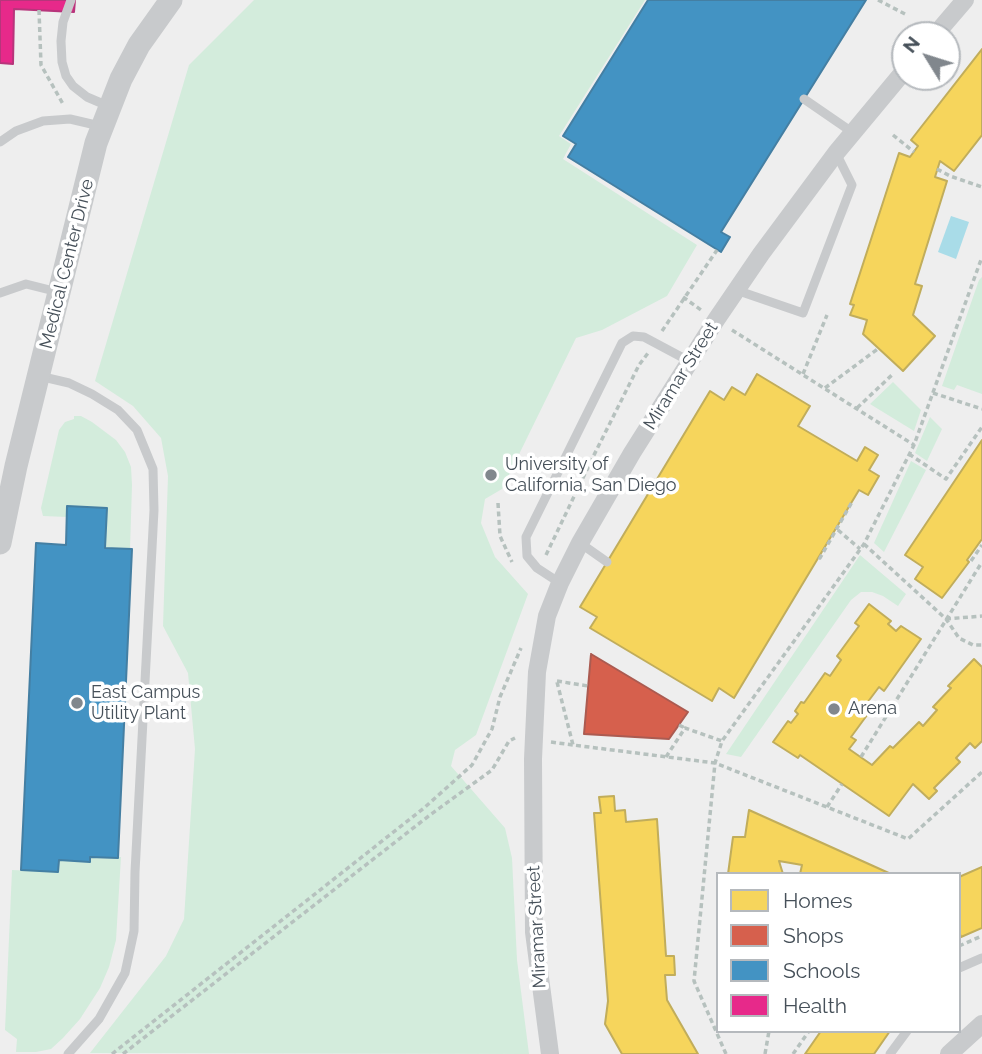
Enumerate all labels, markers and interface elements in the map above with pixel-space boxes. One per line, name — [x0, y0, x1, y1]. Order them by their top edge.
north arrow — [891, 21, 961, 91]
text: N — [898, 32, 924, 57]
street label: Medical Center Drive — [35, 177, 99, 351]
street label: Miramar Street — [639, 318, 723, 434]
place label: University of California, San Diego — [505, 454, 677, 496]
marker: University of California, San Diego — [483, 467, 499, 483]
place label: East Campus Utility Plant — [91, 682, 200, 724]
marker: East Campus Utility Plant — [69, 695, 85, 711]
place label: Arena — [848, 698, 897, 720]
marker: Arena — [826, 701, 842, 717]
street label: Miramar Street — [523, 865, 551, 989]
legend — [716, 872, 961, 1033]
text: Homes — [783, 888, 853, 913]
text: Shops — [783, 923, 844, 948]
text: Schools — [783, 958, 860, 983]
text: Health — [783, 993, 847, 1018]

